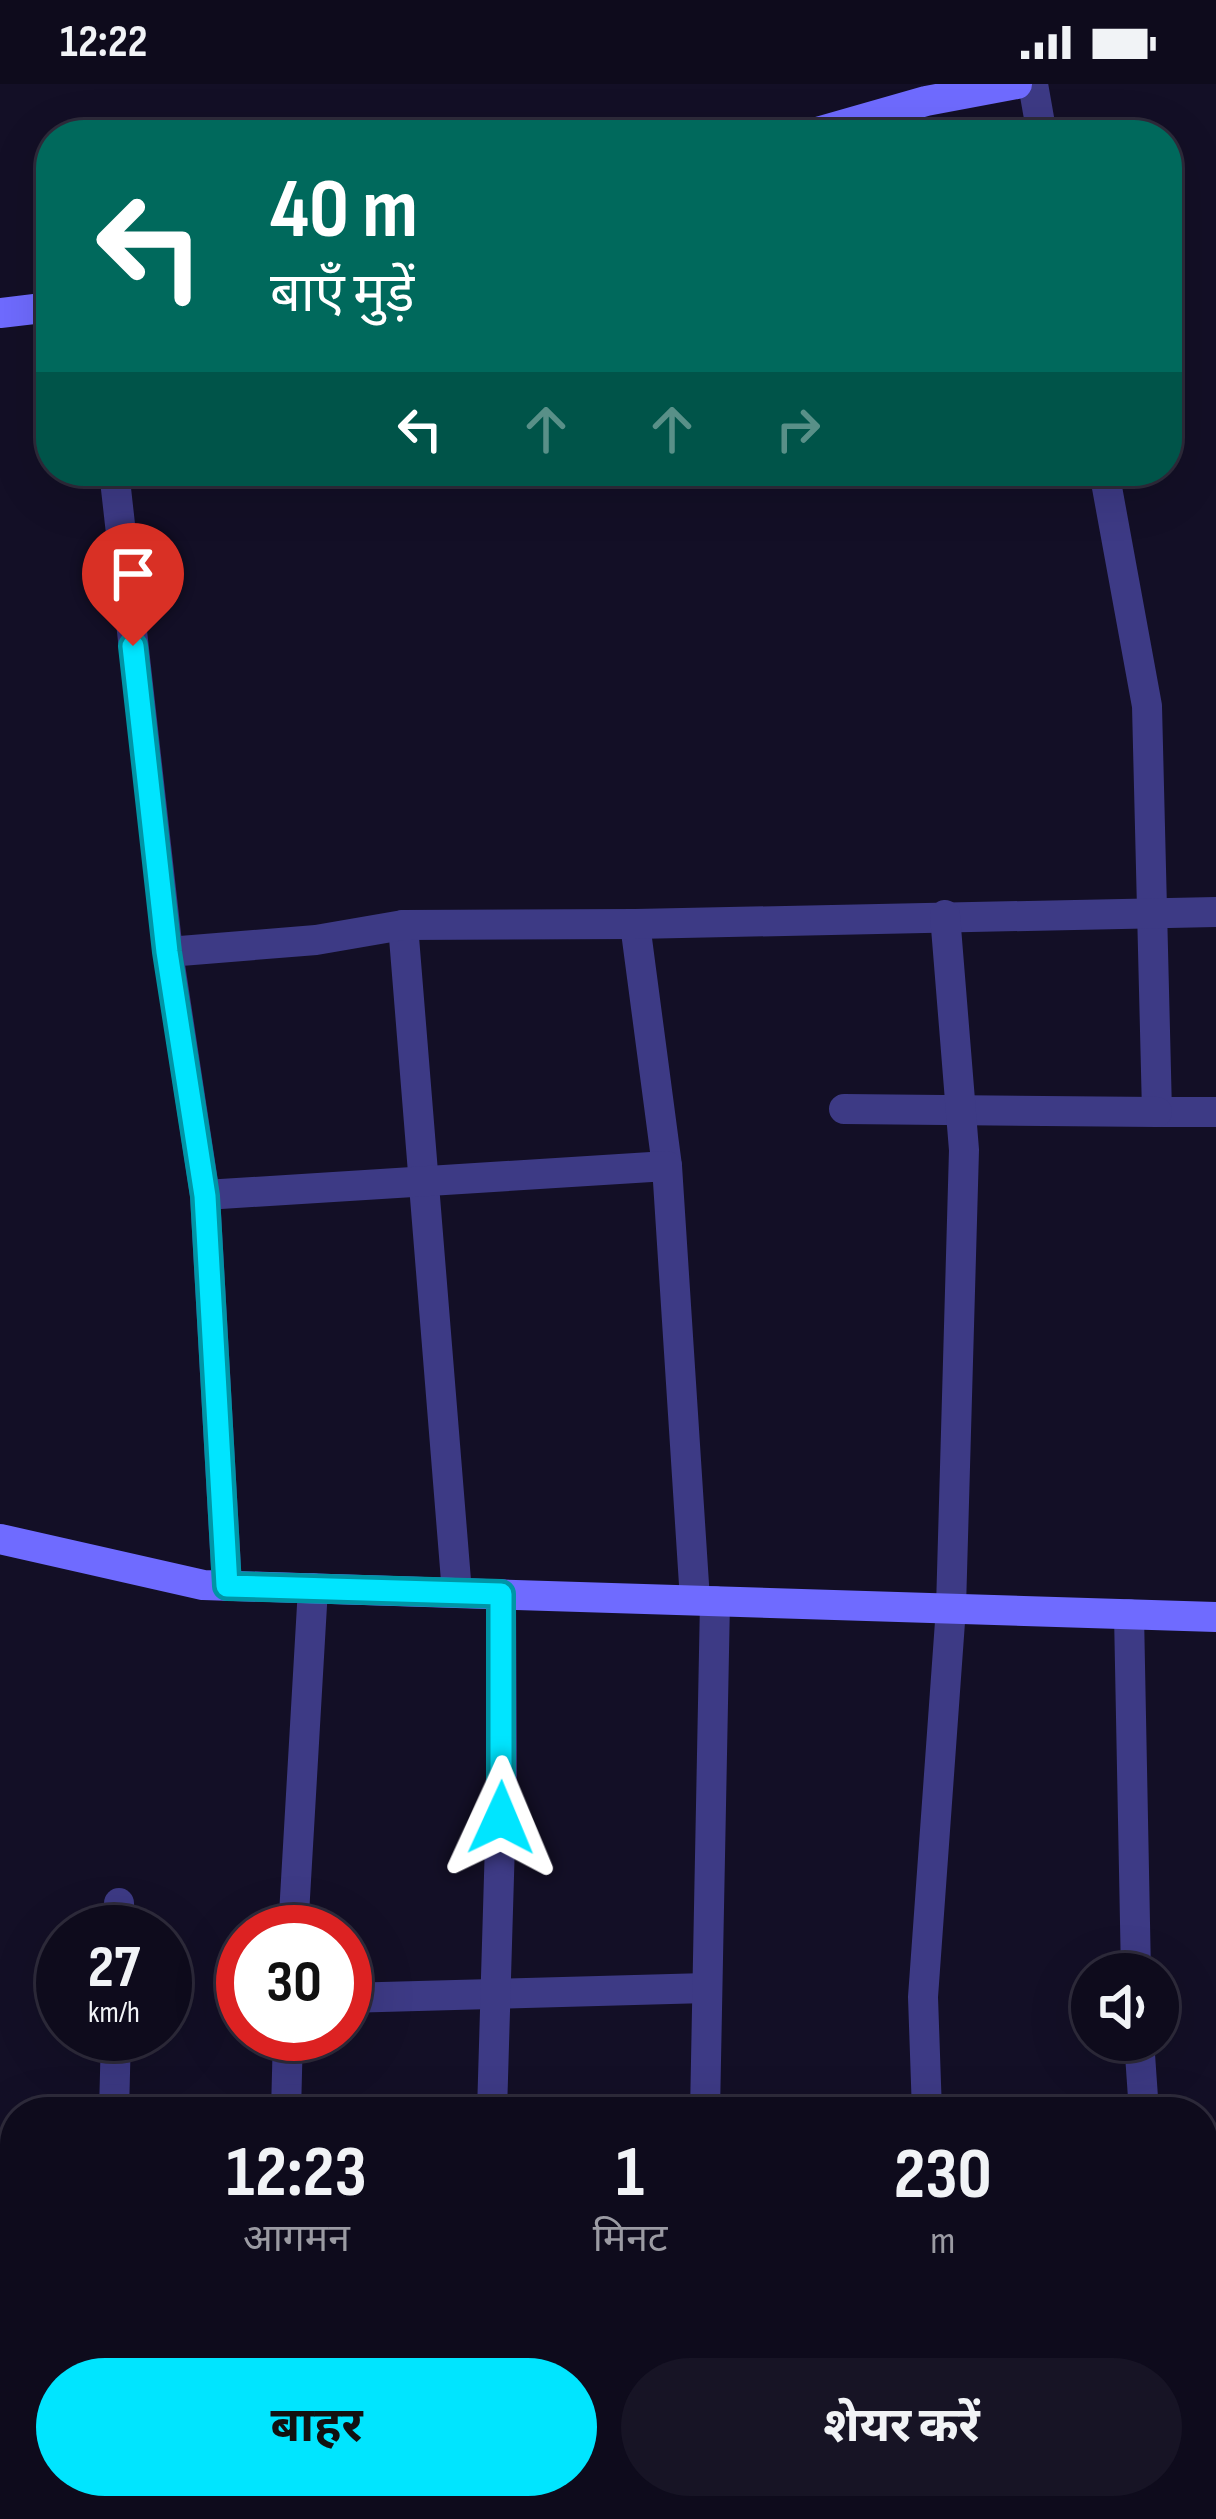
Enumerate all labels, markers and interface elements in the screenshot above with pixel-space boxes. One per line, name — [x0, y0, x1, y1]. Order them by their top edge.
text: 12:22 — [60, 15, 147, 70]
text: 40 m — [270, 160, 418, 261]
icon: left — [72, 168, 228, 324]
text: बाएँ मुड़ें — [270, 262, 414, 327]
icon: left — [387, 396, 453, 462]
icon: ahead — [513, 396, 579, 462]
icon: ahead — [639, 396, 705, 462]
icon: right — [765, 396, 831, 462]
pin — [82, 523, 184, 646]
icon: arrive — [100, 541, 166, 607]
position arrow — [438, 1755, 564, 1881]
speed limit sign: 30 — [216, 1905, 372, 2061]
text: 27 — [88, 1932, 140, 2004]
map controls — [1071, 1953, 1179, 2061]
button: sound — [1071, 1953, 1179, 2061]
text: km/h — [88, 1995, 140, 2031]
text: 12:23 — [226, 2130, 367, 2217]
text: 1 — [616, 2130, 644, 2217]
text: 230 — [894, 2132, 992, 2219]
text: आगमन — [243, 2216, 350, 2263]
text: मिनट — [593, 2216, 668, 2263]
text: m — [930, 2218, 955, 2265]
button: बाहर — [36, 2358, 597, 2496]
button: शेयर करें — [621, 2358, 1182, 2496]

